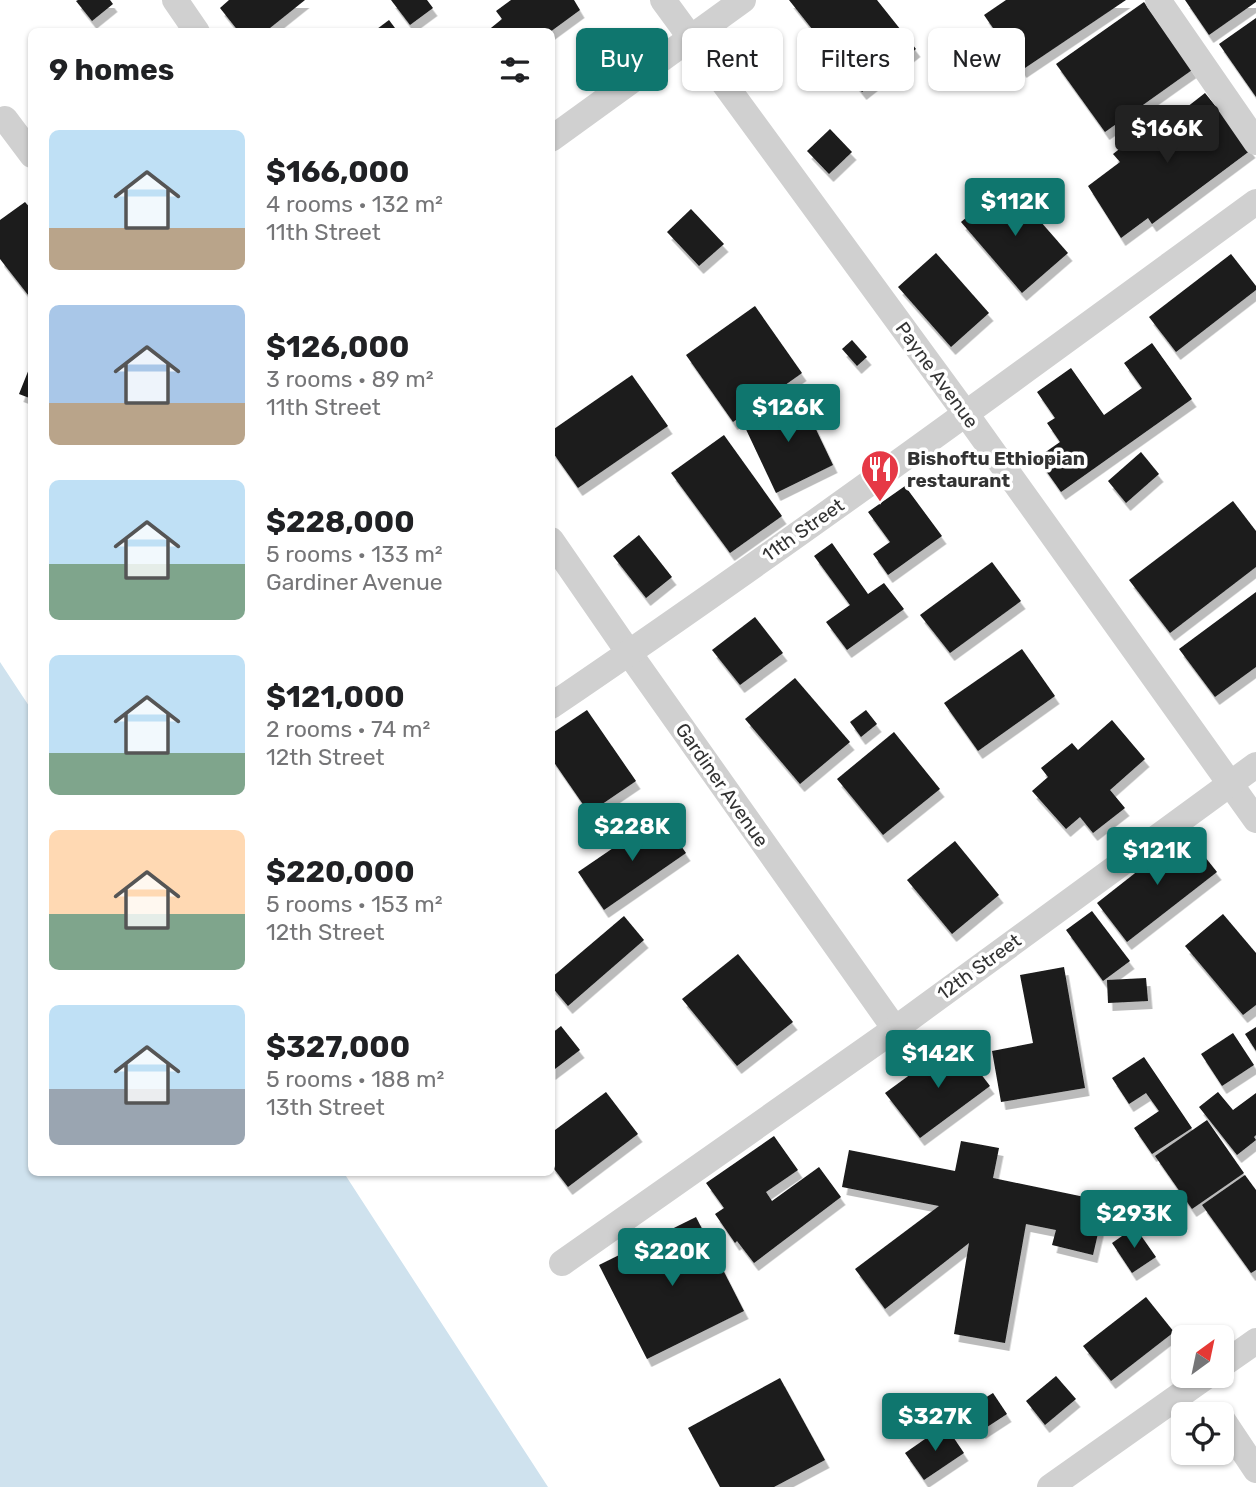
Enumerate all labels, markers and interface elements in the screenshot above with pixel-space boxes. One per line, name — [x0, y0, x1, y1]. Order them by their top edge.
chip: Buy — [576, 28, 668, 91]
chip: Rent — [682, 28, 783, 91]
chip: Filters — [797, 28, 914, 91]
chip: New — [928, 28, 1025, 91]
icon: filters — [496, 51, 534, 89]
text: 9 homes — [49, 52, 174, 88]
pin: $166K — [1118, 106, 1216, 165]
text: $166K — [1131, 114, 1203, 142]
text: $166,000 — [266, 154, 409, 190]
icon: home — [105, 158, 189, 242]
pin: $112K — [966, 178, 1064, 238]
text: $112K — [981, 187, 1049, 215]
text: 4 rooms · 132 m² — [266, 190, 443, 218]
text: 11th Street — [266, 218, 381, 246]
street label: Payne Avenue — [891, 317, 983, 433]
text: $126,000 — [266, 329, 409, 365]
icon: home — [105, 333, 189, 417]
text: 3 rooms · 89 m² — [266, 365, 434, 393]
pin: $126K — [739, 384, 837, 444]
text: 11th Street — [266, 393, 381, 421]
text: $126K — [752, 393, 824, 421]
place label: Bishoftu Ethiopian restaurant — [907, 447, 1085, 492]
restaurant icon: Bishoftu Ethiopian restaurant — [859, 448, 901, 503]
street label: 11th Street — [758, 493, 849, 567]
text: $228,000 — [266, 504, 415, 540]
icon: home — [105, 508, 189, 592]
text: 5 rooms · 133 m² — [266, 540, 443, 568]
text: Gardiner Avenue — [266, 568, 443, 596]
text: $121,000 — [266, 679, 405, 715]
icon: home — [105, 683, 189, 767]
text: 2 rooms · 74 m² — [266, 715, 430, 743]
street label: Gardiner Avenue — [671, 719, 773, 851]
text: 12th Street — [266, 743, 384, 771]
pin: $228K — [583, 804, 681, 863]
text: $228K — [594, 812, 670, 840]
pin: $121K — [1108, 828, 1206, 887]
text: $121K — [1123, 836, 1191, 864]
text: $220,000 — [266, 854, 415, 890]
icon: home — [105, 858, 189, 942]
text: 5 rooms · 153 m² — [266, 890, 443, 918]
text: 12th Street — [266, 918, 384, 946]
street label: 12th Street — [933, 929, 1026, 1005]
text: $327,000 — [266, 1029, 410, 1065]
pin: $142K — [889, 1030, 987, 1090]
icon: home — [105, 1033, 189, 1117]
text: $142K — [902, 1039, 974, 1067]
text: 5 rooms · 188 m² — [266, 1065, 444, 1093]
text: 13th Street — [266, 1093, 385, 1121]
pin: $293K — [1085, 1190, 1183, 1250]
text: $293K — [1096, 1199, 1172, 1227]
pin: $220K — [623, 1228, 721, 1288]
text: $220K — [634, 1237, 710, 1265]
north arrow — [1171, 1325, 1234, 1388]
map controls — [1171, 1325, 1234, 1465]
pin: $327K — [886, 1394, 984, 1453]
text: $327K — [898, 1402, 972, 1430]
button: locate — [1171, 1402, 1234, 1465]

